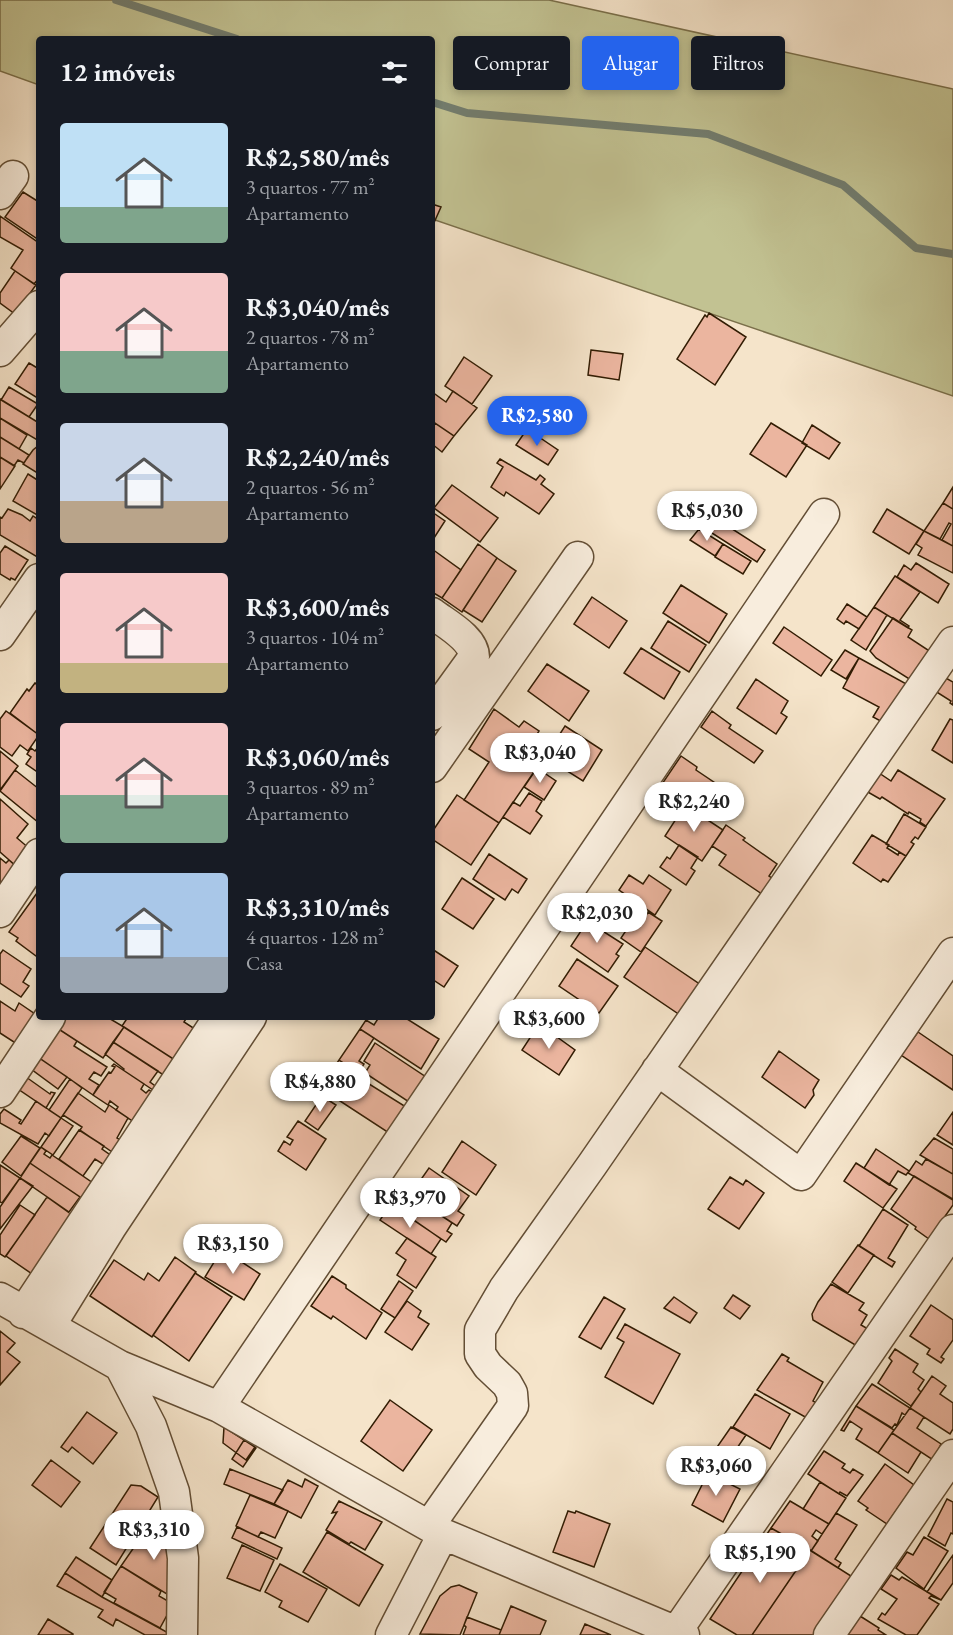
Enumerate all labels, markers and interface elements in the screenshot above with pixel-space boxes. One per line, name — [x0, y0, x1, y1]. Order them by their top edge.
chip: Comprar — [453, 36, 570, 90]
chip: Alugar — [582, 36, 679, 90]
chip: Filtros — [691, 36, 785, 90]
text: 12 imóveis — [60, 55, 175, 89]
icon: filters — [378, 56, 411, 89]
text: R$2,580/mês — [246, 140, 389, 174]
icon: home — [108, 147, 180, 219]
text: 3 quartos · 77 m² — [246, 174, 375, 200]
text: Apartamento — [246, 200, 349, 226]
text: R$3,040/mês — [246, 290, 389, 324]
icon: home — [108, 297, 180, 369]
text: 2 quartos · 78 m² — [246, 324, 375, 350]
text: Apartamento — [246, 350, 349, 376]
pin: R$2,580 — [482, 396, 592, 447]
text: R$2,580 — [501, 402, 573, 428]
text: R$2,240/mês — [246, 440, 389, 474]
icon: home — [108, 447, 180, 519]
text: 2 quartos · 56 m² — [246, 474, 375, 500]
pin: R$5,030 — [652, 491, 762, 542]
text: R$5,030 — [671, 497, 743, 523]
text: Apartamento — [246, 500, 349, 526]
text: R$3,600/mês — [246, 590, 389, 624]
icon: home — [108, 597, 180, 669]
text: 3 quartos · 104 m² — [246, 624, 384, 650]
text: Apartamento — [246, 650, 349, 676]
pin: R$3,040 — [485, 733, 595, 784]
text: R$3,040 — [504, 739, 576, 765]
text: R$3,060/mês — [246, 740, 389, 774]
icon: home — [108, 747, 180, 819]
text: 3 quartos · 89 m² — [246, 774, 375, 800]
pin: R$2,240 — [639, 782, 749, 833]
text: R$2,240 — [658, 788, 730, 814]
text: Apartamento — [246, 800, 349, 826]
text: R$3,310/mês — [246, 890, 389, 924]
pin: R$2,030 — [542, 893, 652, 944]
icon: home — [108, 897, 180, 969]
text: R$2,030 — [561, 899, 633, 925]
text: 4 quartos · 128 m² — [246, 924, 384, 950]
text: Casa — [246, 950, 283, 976]
pin: R$3,600 — [494, 999, 604, 1050]
text: R$3,600 — [513, 1005, 585, 1031]
pin: R$4,880 — [265, 1062, 375, 1113]
text: R$4,880 — [284, 1068, 356, 1094]
pin: R$3,970 — [355, 1178, 465, 1229]
text: R$3,970 — [374, 1184, 446, 1210]
pin: R$3,150 — [178, 1224, 288, 1275]
text: R$3,150 — [197, 1230, 269, 1256]
pin: R$3,060 — [661, 1446, 771, 1497]
text: R$3,060 — [680, 1452, 752, 1478]
pin: R$3,310 — [99, 1510, 209, 1561]
text: R$3,310 — [118, 1516, 190, 1542]
pin: R$5,190 — [705, 1533, 815, 1584]
text: R$5,190 — [724, 1539, 796, 1565]

